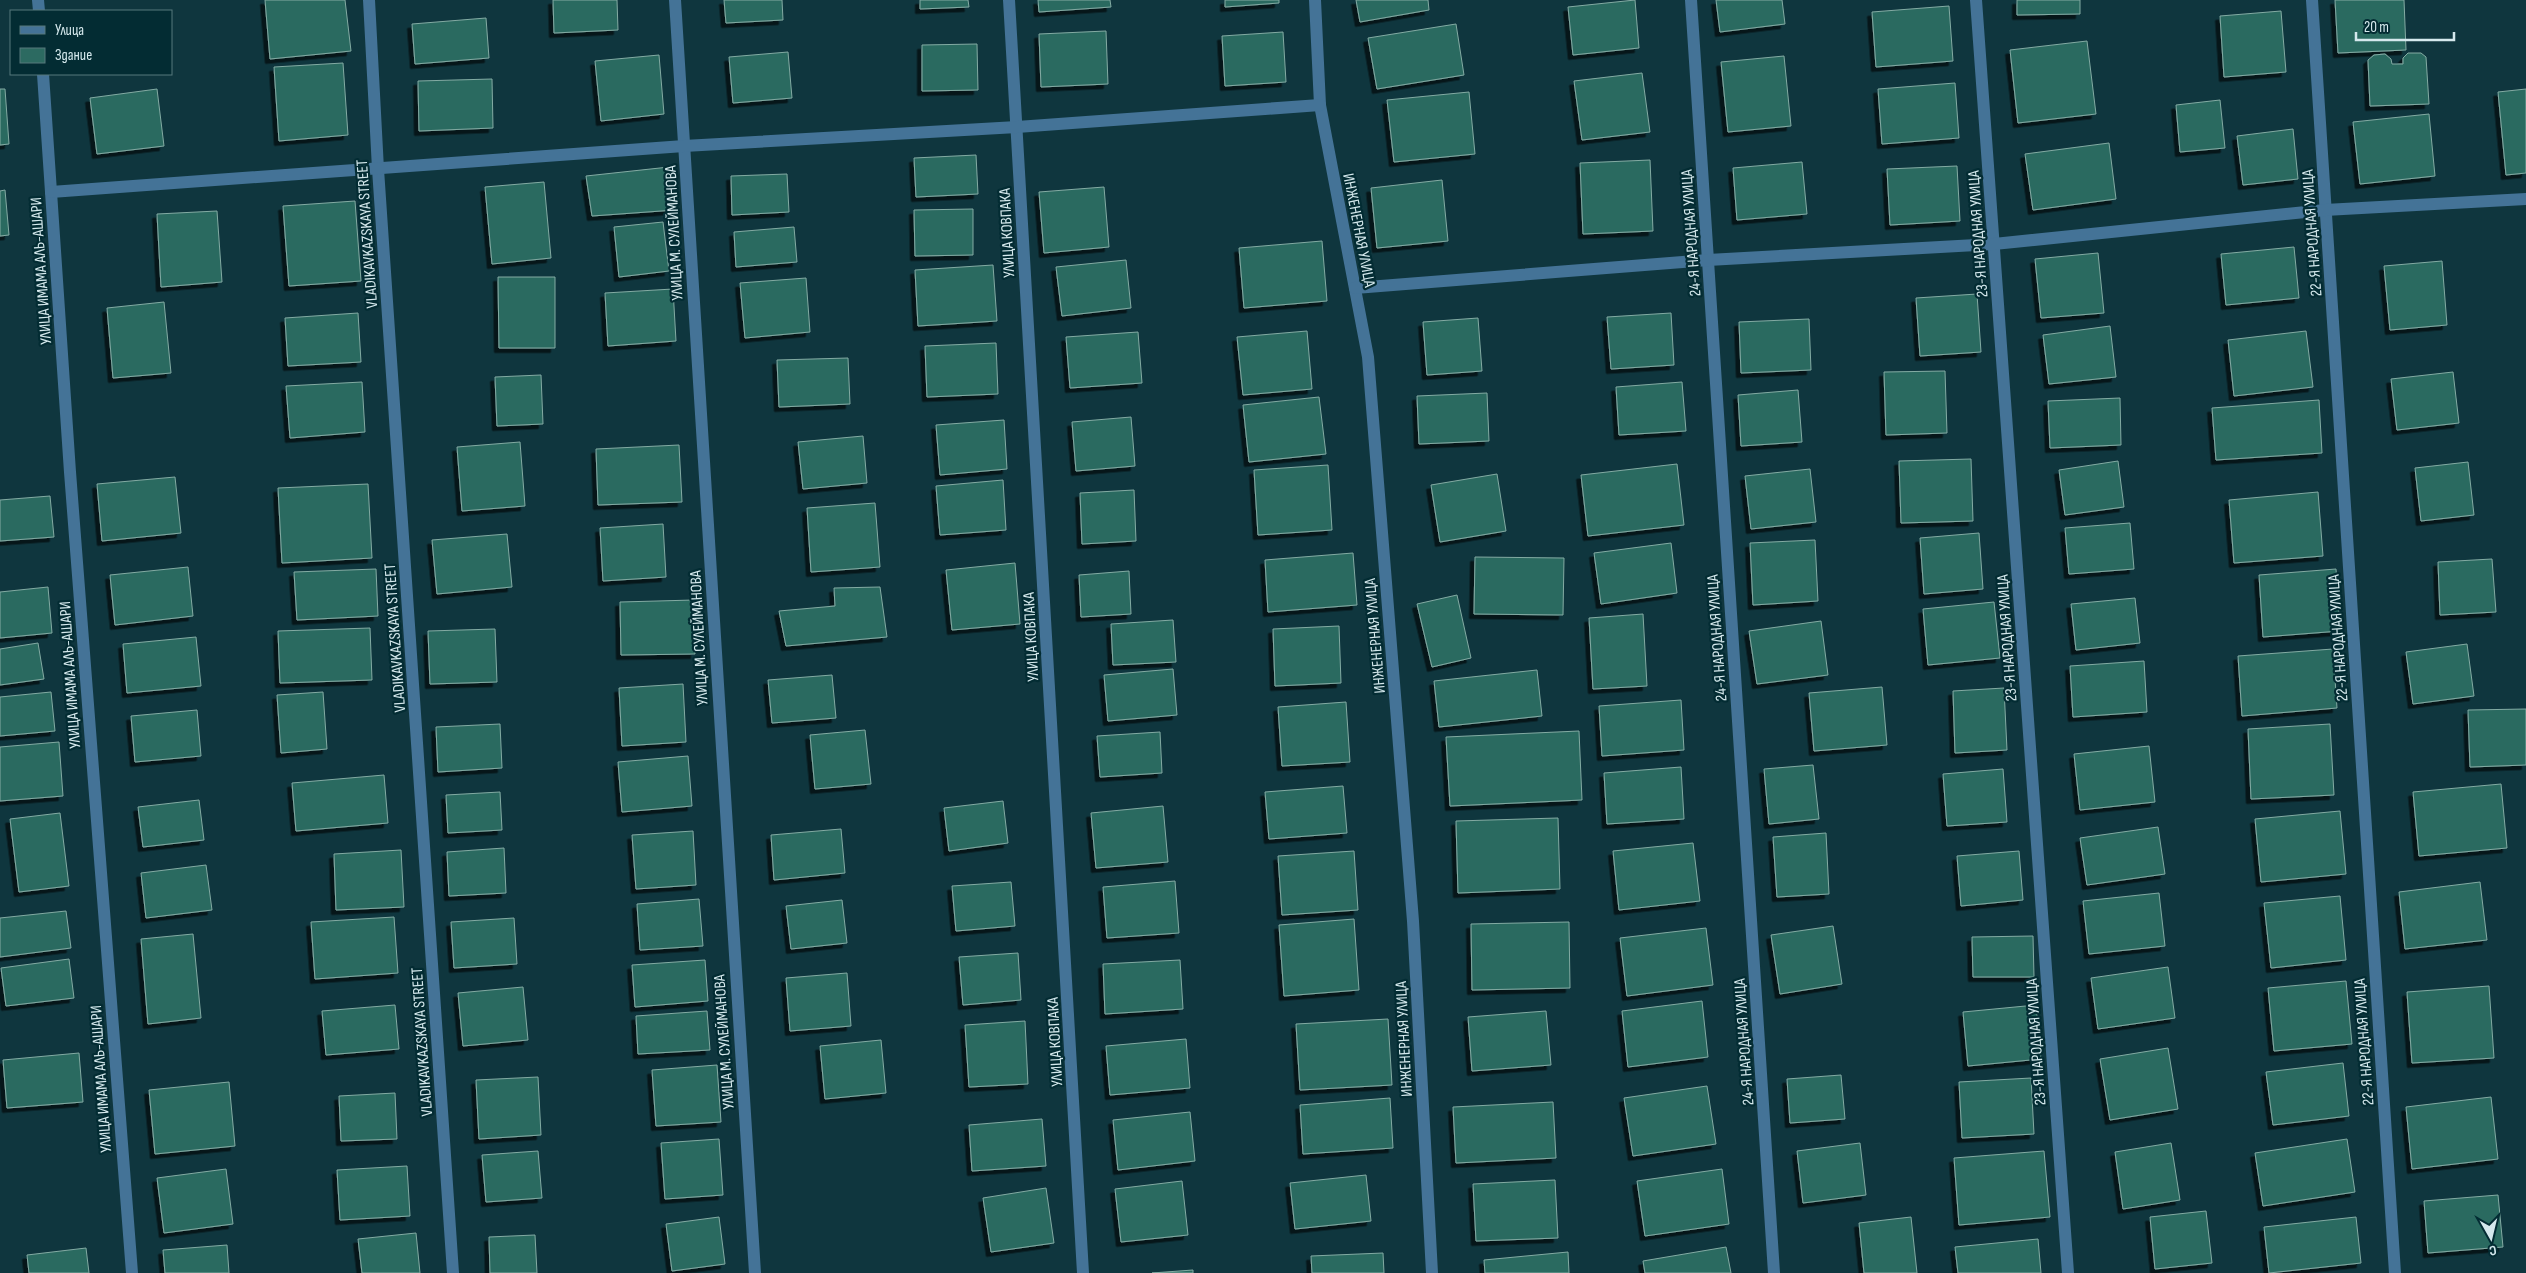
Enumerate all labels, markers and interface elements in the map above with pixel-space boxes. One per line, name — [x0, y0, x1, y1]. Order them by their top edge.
legend — [10, 10, 172, 75]
scale bar — [2356, 10, 2454, 42]
text: 20 m — [2364, 18, 2389, 37]
text: Улица — [55, 21, 84, 40]
text: Здание — [55, 46, 92, 65]
street label: VLADIKAVKAZSKAYA STREET — [353, 158, 382, 309]
street label: УЛИЦА М. СУЛЕЙМАНОВА — [661, 165, 688, 301]
street label: 24-Я НАРОДНАЯ УЛИЦА — [1678, 169, 1705, 297]
street label: 22-Я НАРОДНАЯ УЛИЦА — [2299, 169, 2326, 297]
street label: 23-Я НАРОДНАЯ УЛИЦА — [1965, 170, 1992, 298]
street label: ИНЖЕНЕРНАЯ УЛИЦА — [1338, 172, 1379, 289]
street label: УЛИЦА КОВПАКА — [996, 187, 1019, 278]
street label: УЛИЦА ИМАМА АЛЬ-АШАРИ — [27, 196, 56, 345]
street label: VLADIKAVKAZSKAYA STREET — [381, 562, 410, 713]
street label: УЛИЦА М. СУЛЕЙМАНОВА — [686, 570, 713, 706]
street label: 24-Я НАРОДНАЯ УЛИЦА — [1704, 574, 1731, 702]
street label: 23-Я НАРОДНАЯ УЛИЦА — [1994, 574, 2021, 702]
street label: 22-Я НАРОДНАЯ УЛИЦА — [2325, 574, 2352, 702]
street label: ИНЖЕНЕРНАЯ УЛИЦА — [1361, 577, 1390, 694]
street label: УЛИЦА КОВПАКА — [1020, 591, 1043, 682]
street label: УЛИЦА ИМАМА АЛЬ-АШАРИ — [56, 600, 85, 749]
street label: VLADIKAVKAZSKAYA STREET — [408, 966, 437, 1117]
street label: УЛИЦА М. СУЛЕЙМАНОВА — [710, 974, 739, 1110]
street label: 24-Я НАРОДНАЯ УЛИЦА — [1731, 978, 1758, 1106]
street label: 23-Я НАРОДНАЯ УЛИЦА — [2023, 978, 2050, 1106]
street label: 22-Я НАРОДНАЯ УЛИЦА — [2351, 978, 2378, 1106]
street label: ИНЖЕНЕРНАЯ УЛИЦА — [1392, 981, 1417, 1097]
street label: УЛИЦА КОВПАКА — [1044, 996, 1067, 1087]
street label: УЛИЦА ИМАМА АЛЬ-АШАРИ — [87, 1004, 116, 1153]
north arrow — [2466, 1213, 2516, 1263]
text: С — [2488, 1241, 2497, 1259]

